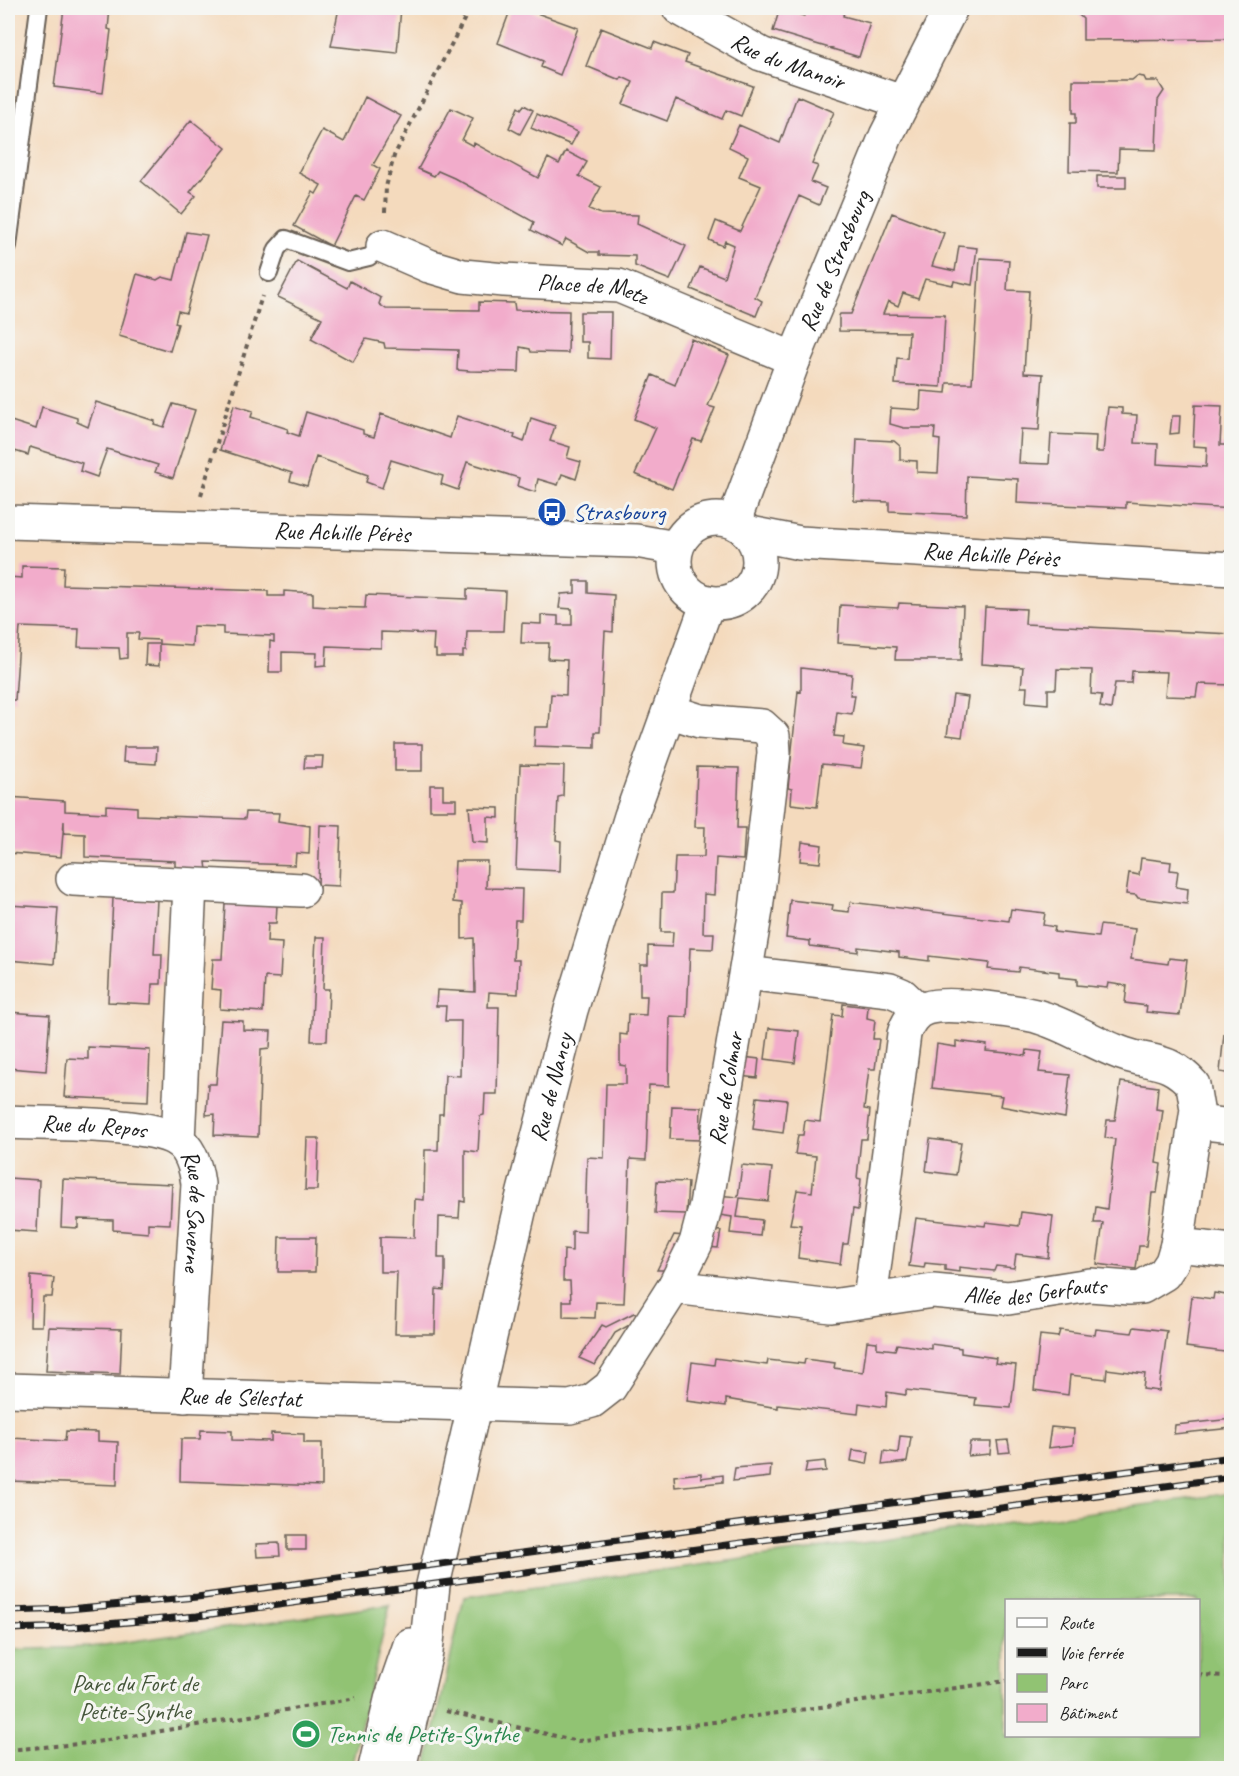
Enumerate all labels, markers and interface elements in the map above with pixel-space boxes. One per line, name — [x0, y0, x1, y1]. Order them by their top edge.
street label: Rue du Manoir — [726, 25, 851, 97]
street label: Rue de Strasbourg — [792, 185, 877, 336]
street label: Place de Metz — [537, 267, 655, 312]
bus stop icon: Strasbourg — [536, 496, 568, 528]
place label: Strasbourg — [573, 497, 667, 527]
street label: Rue Achille Pérès — [273, 515, 413, 549]
street label: Rue Achille Pérès — [922, 535, 1062, 574]
street label: Rue de Nancy — [523, 1028, 580, 1145]
street label: Rue de Colmar — [701, 1028, 750, 1147]
street label: Rue du Repos — [41, 1108, 150, 1145]
street label: Rue de Saverne — [175, 1145, 213, 1275]
street label: Allée des Gerfauts — [963, 1270, 1109, 1313]
street label: Rue de Sélestat — [178, 1380, 304, 1414]
legend — [1005, 1599, 1200, 1737]
text: Route — [1059, 1612, 1094, 1634]
text: Voie ferrée — [1059, 1642, 1124, 1664]
park label: Parc du Fort de Petite-Synthe — [72, 1668, 200, 1726]
text: Parc — [1059, 1672, 1088, 1694]
text: Bâtiment — [1059, 1702, 1119, 1724]
sports icon: Tennis de Petite-Synthe — [290, 1718, 322, 1750]
place label: Tennis de Petite-Synthe — [327, 1719, 521, 1749]

